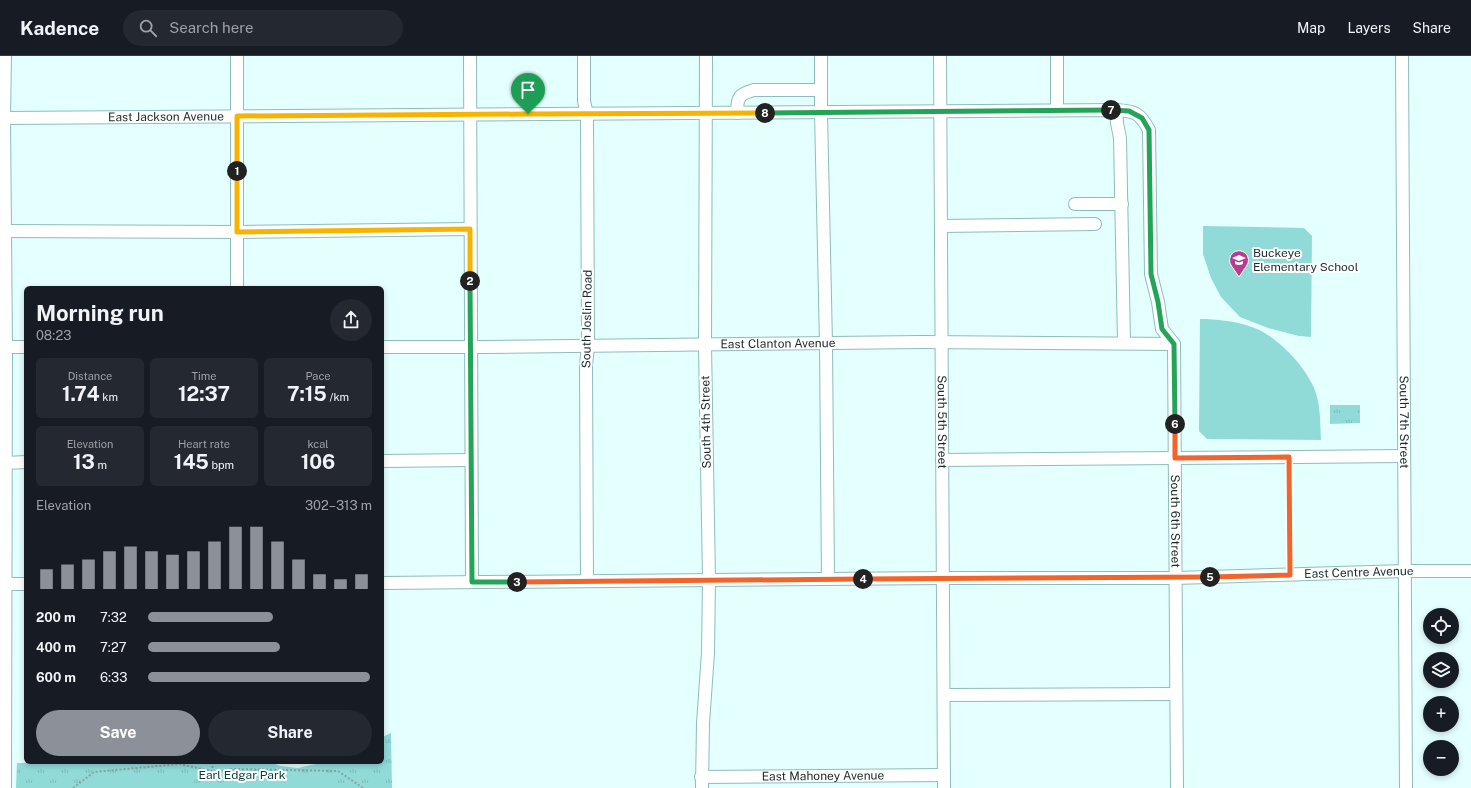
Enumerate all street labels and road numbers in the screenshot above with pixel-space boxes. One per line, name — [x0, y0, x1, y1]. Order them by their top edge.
street label: East Jackson Avenue — [108, 109, 224, 124]
street label: South Joslin Road — [579, 270, 595, 368]
street label: East Clanton Avenue — [720, 336, 836, 351]
street label: South 4th Street — [698, 375, 714, 469]
street label: South 5th Street — [935, 375, 949, 469]
street label: South 7th Street — [1397, 375, 1411, 469]
street label: South 6th Street — [1168, 474, 1183, 568]
street label: East Centre Avenue — [1304, 564, 1414, 581]
street label: East Mahoney Avenue — [762, 768, 885, 784]

